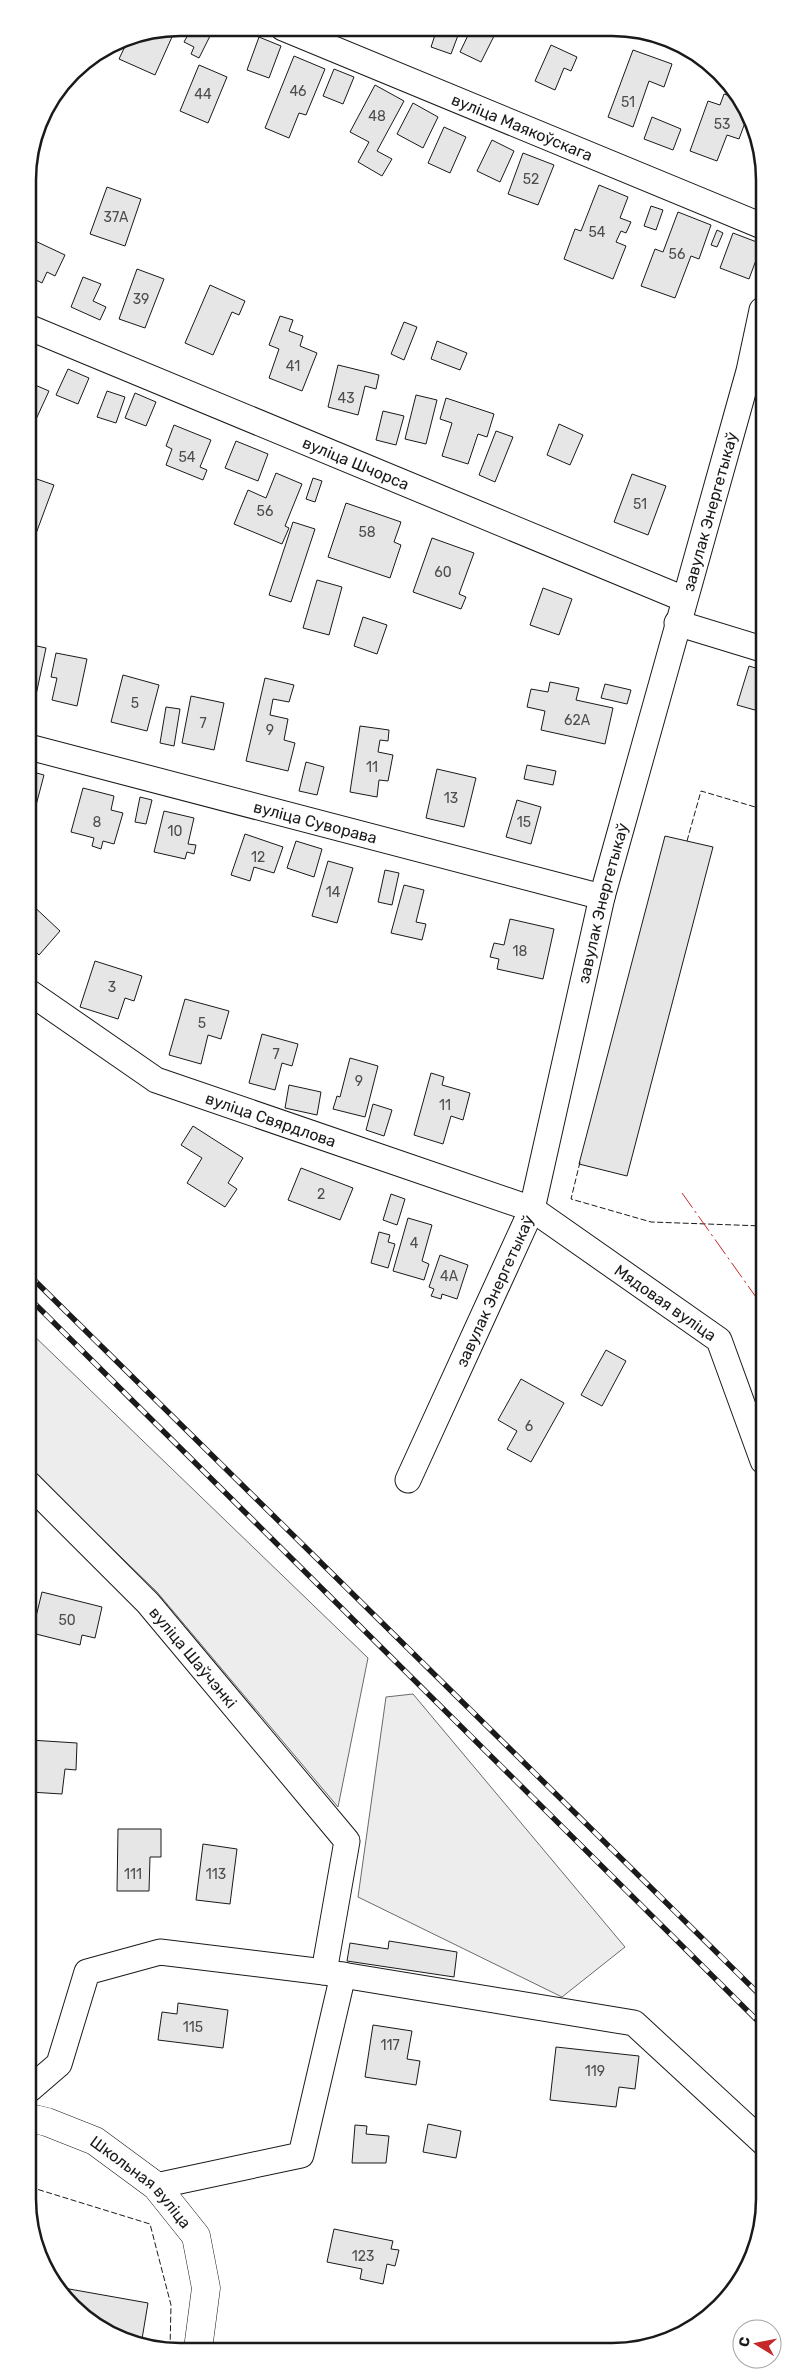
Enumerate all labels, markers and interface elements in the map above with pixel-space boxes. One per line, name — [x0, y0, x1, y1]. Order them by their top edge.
house number: 46 — [289, 83, 307, 100]
house number: 44 — [194, 86, 212, 103]
street label: вуліца Маякоўскага — [449, 89, 596, 165]
house number: 51 — [621, 94, 635, 111]
house number: 48 — [368, 108, 386, 125]
house number: 53 — [714, 116, 730, 133]
house number: 52 — [523, 171, 539, 188]
house number: 37А — [104, 209, 129, 226]
house number: 54 — [588, 224, 606, 241]
house number: 56 — [669, 246, 685, 263]
house number: 39 — [133, 291, 149, 308]
house number: 41 — [286, 358, 300, 375]
house number: 43 — [337, 390, 355, 407]
street label: завулак Энергетыкаў — [678, 429, 741, 594]
street label: вуліца Шчорса — [300, 432, 412, 494]
house number: 54 — [178, 449, 196, 466]
house number: 51 — [633, 496, 647, 513]
house number: 56 — [257, 503, 273, 520]
house number: 58 — [358, 524, 376, 541]
house number: 60 — [434, 564, 452, 581]
house number: 5 — [131, 695, 139, 712]
house number: 62А — [564, 712, 591, 729]
house number: 7 — [199, 715, 207, 732]
house number: 9 — [266, 722, 274, 739]
house number: 11 — [366, 759, 378, 776]
house number: 13 — [444, 790, 458, 807]
street label: вуліца Суворава — [252, 797, 379, 847]
house number: 8 — [93, 814, 102, 831]
house number: 15 — [517, 814, 531, 831]
street label: завулак Энергетыкаў — [573, 820, 632, 985]
house number: 10 — [168, 823, 183, 840]
house number: 12 — [251, 849, 265, 866]
house number: 14 — [326, 884, 341, 901]
house number: 18 — [513, 943, 528, 960]
house number: 3 — [108, 979, 116, 996]
house number: 5 — [198, 1015, 206, 1032]
house number: 7 — [272, 1046, 280, 1063]
house number: 9 — [355, 1073, 363, 1090]
street label: вуліца Свярдлова — [203, 1088, 339, 1151]
house number: 11 — [439, 1097, 451, 1114]
house number: 2 — [317, 1186, 325, 1203]
street label: завулак Энергетыкаў — [452, 1212, 538, 1370]
house number: 4 — [410, 1235, 419, 1252]
street label: Мядовая вуліца — [611, 1260, 720, 1345]
house number: 4А — [440, 1268, 459, 1285]
house number: 6 — [525, 1418, 533, 1435]
street label: вуліца Шаўчэнкі — [146, 1603, 241, 1712]
house number: 50 — [58, 1612, 76, 1629]
house number: 111 — [124, 1866, 142, 1883]
house number: 113 — [206, 1866, 226, 1883]
house number: 115 — [183, 2019, 203, 2036]
house number: 117 — [380, 2037, 400, 2054]
house number: 119 — [585, 2063, 605, 2080]
street label: Школьная вуліца — [87, 2131, 195, 2232]
house number: 123 — [352, 2248, 374, 2265]
north arrow — [732, 2319, 782, 2369]
text: С — [735, 2335, 754, 2348]

